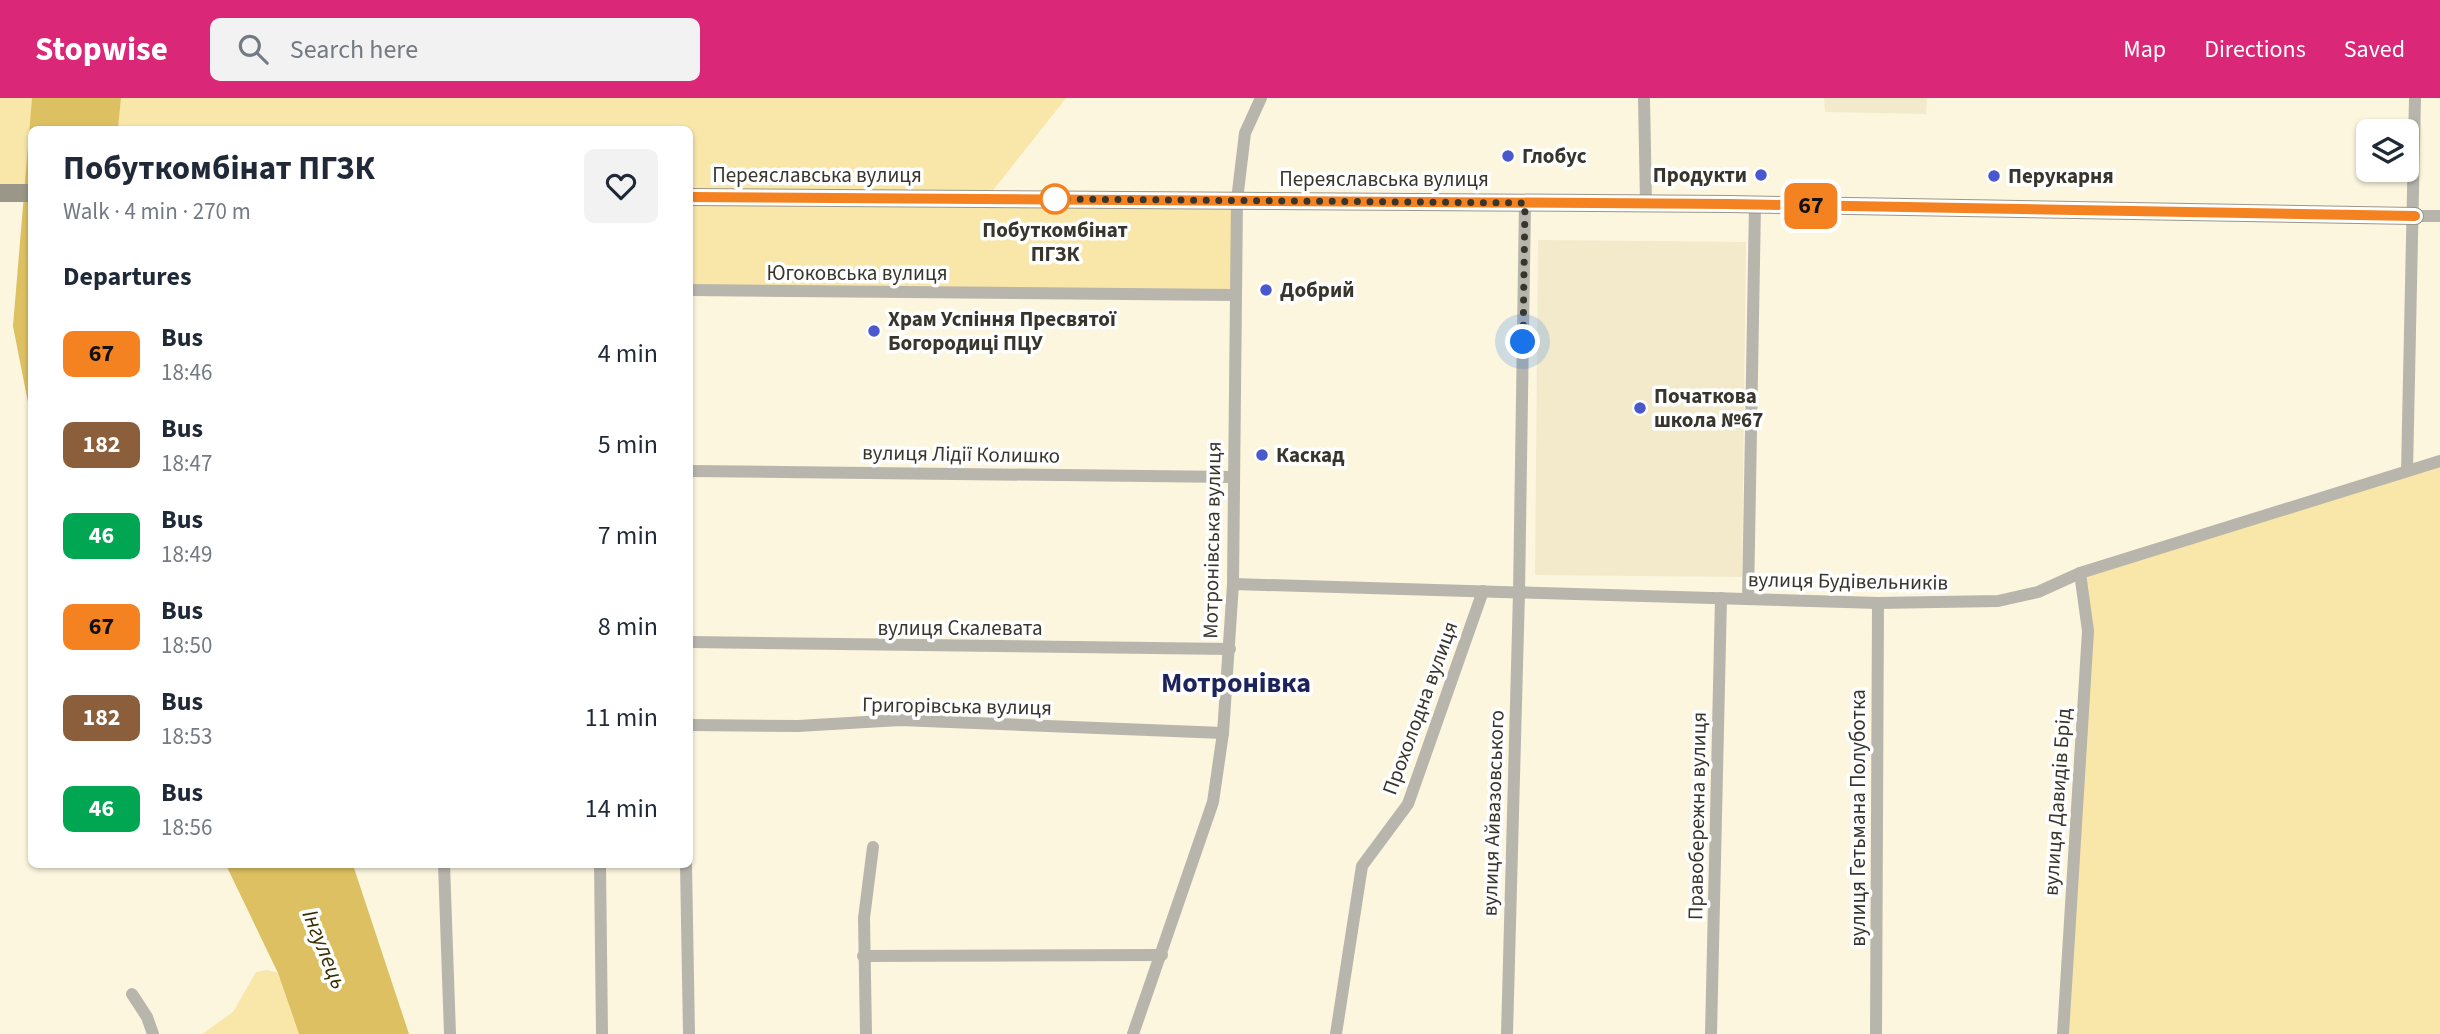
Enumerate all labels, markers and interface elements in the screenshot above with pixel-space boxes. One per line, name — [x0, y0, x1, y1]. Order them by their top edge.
search box — [210, 18, 700, 81]
text: Stopwise — [35, 26, 168, 73]
icon: search — [234, 30, 272, 68]
text: Search here — [290, 31, 418, 68]
text: Map — [2123, 32, 2166, 67]
text: Directions — [2204, 32, 2306, 67]
text: Saved — [2344, 32, 2405, 67]
map controls — [2356, 119, 2419, 182]
button: layers — [2356, 119, 2419, 182]
place label: Глобус — [1522, 141, 1587, 171]
text: Побуткомбінат ПГЗК — [63, 145, 375, 192]
marker: Глобус — [1500, 148, 1516, 164]
button: heart — [584, 149, 658, 223]
street label: Переяславська вулиця — [712, 160, 922, 190]
place label: Продукти — [1653, 160, 1747, 190]
place label: Перукарня — [2008, 161, 2114, 191]
street label: Переяславська вулиця — [1279, 164, 1489, 194]
marker: Продукти — [1753, 167, 1769, 183]
marker: Перукарня — [1986, 168, 2002, 184]
line badge: 67 — [1780, 183, 1842, 229]
marker: Побуткомбінат ПГЗК — [1040, 184, 1070, 214]
text: 67 — [1798, 188, 1824, 223]
text: Walk · 4 min · 270 m — [63, 195, 251, 228]
place label: Побуткомбінат ПГЗК — [982, 215, 1128, 269]
text: Departures — [63, 258, 191, 295]
street label: Югоковська вулиця — [767, 258, 947, 288]
place label: Добрий — [1280, 275, 1354, 305]
marker: Добрий — [1258, 282, 1274, 298]
place label: Храм Успіння Пресвятої Богородиці ПЦУ — [888, 304, 1117, 358]
text: Bus — [161, 319, 203, 356]
marker: Храм Успіння Пресвятої Богородиці ПЦУ — [866, 323, 882, 339]
your location — [1505, 324, 1540, 359]
text: 4 min — [598, 335, 658, 372]
text: 67 — [89, 336, 114, 371]
text: 18:46 — [161, 356, 212, 389]
place label: Початкова школа №67 — [1654, 381, 1763, 435]
marker: Початкова школа №67 — [1632, 400, 1648, 416]
text: Bus — [161, 410, 203, 447]
text: 5 min — [598, 426, 658, 463]
text: 182 — [82, 427, 121, 462]
street label: вулиця Лідії Колишко — [862, 437, 1060, 471]
place label: Каскад — [1276, 440, 1345, 470]
street label: Мотронівська вулиця — [1195, 441, 1229, 639]
text: 18:47 — [161, 447, 212, 480]
marker: Каскад — [1254, 447, 1270, 463]
text: Bus — [161, 501, 203, 538]
text: 7 min — [598, 517, 658, 554]
text: 46 — [89, 518, 114, 553]
text: 18:49 — [161, 538, 212, 571]
street label: вулиця Будівельників — [1748, 564, 1948, 598]
text: Bus — [161, 592, 203, 629]
text: 8 min — [598, 608, 658, 645]
text: 67 — [89, 609, 114, 644]
street label: вулиця Скалевата — [877, 613, 1043, 643]
street label: Прохолодна вулиця — [1375, 617, 1465, 799]
text: 18:50 — [161, 629, 212, 662]
district label: Мотронівка — [1161, 663, 1311, 703]
text: Bus — [161, 683, 203, 720]
street label: Григорівська вулиця — [862, 689, 1052, 723]
street label: вулиця Гетьмана Полуботка — [1843, 689, 1873, 947]
text: 11 min — [585, 699, 658, 736]
text: 182 — [82, 700, 121, 735]
street label: вулиця Давидів Брід — [2035, 707, 2079, 897]
street label: вулиця Айвазовського — [1474, 709, 1512, 917]
street label: Правобережна вулиця — [1680, 712, 1714, 920]
text: 18:53 — [161, 720, 212, 753]
text: Bus — [161, 774, 203, 811]
text: 14 min — [585, 790, 658, 827]
text: 46 — [89, 791, 114, 826]
text: 18:56 — [161, 811, 212, 844]
water label: Інгулець — [294, 905, 355, 994]

